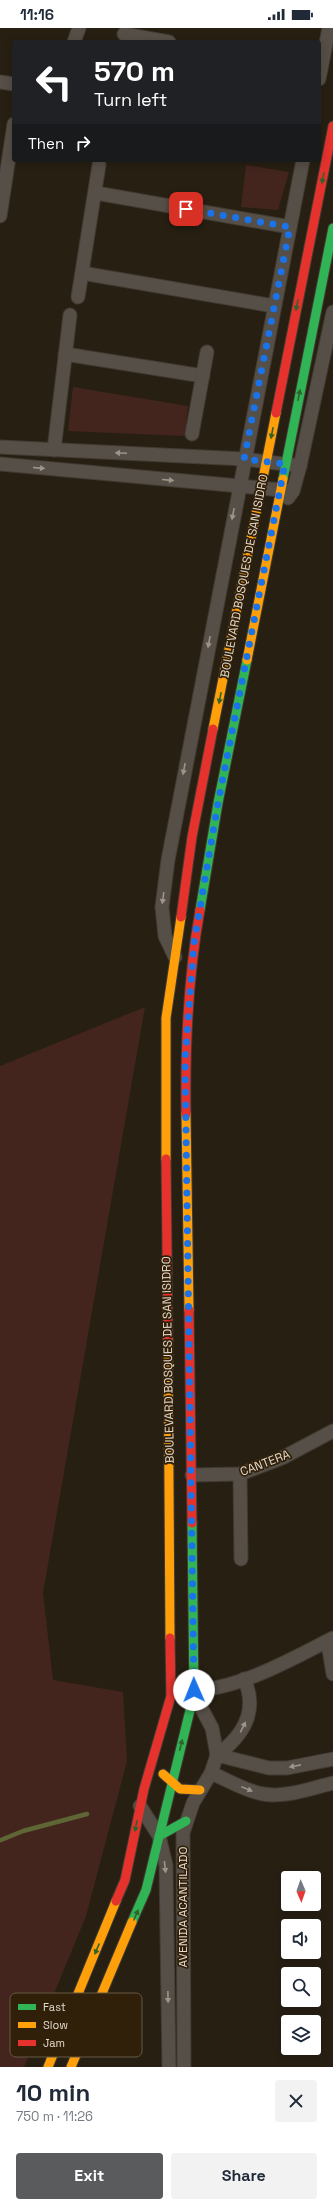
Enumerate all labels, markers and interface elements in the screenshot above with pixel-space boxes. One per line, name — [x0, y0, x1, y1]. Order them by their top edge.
text: 11:16 — [20, 5, 54, 24]
text: 570 m — [94, 53, 175, 89]
icon: left — [28, 56, 80, 108]
text: Turn left — [94, 88, 167, 111]
icon: right — [72, 132, 94, 154]
text: Then — [28, 134, 64, 153]
one-way arrow — [319, 172, 325, 184]
pin — [169, 192, 203, 226]
icon: arrive — [175, 198, 197, 220]
one-way arrow — [294, 299, 300, 311]
one-way arrow — [297, 388, 303, 401]
one-way arrow — [269, 427, 275, 439]
one-way arrow — [114, 450, 127, 456]
one-way arrow — [33, 464, 45, 471]
street label: BOULEVARD BOSQUES DE SAN ISIDRO — [216, 473, 272, 679]
one-way arrow — [162, 476, 174, 483]
one-way arrow — [230, 508, 236, 520]
one-way arrow — [205, 636, 211, 648]
one-way arrow — [216, 691, 222, 704]
one-way arrow — [181, 763, 187, 776]
one-way arrow — [160, 892, 166, 904]
street label: BOULEVARD BOSQUES DE SAN ISIDRO — [158, 1256, 178, 1464]
street label: CANTERA — [238, 1446, 293, 1480]
position arrow — [173, 1669, 215, 1711]
one-way arrow — [240, 1722, 246, 1733]
one-way arrow — [178, 1738, 184, 1750]
one-way arrow — [289, 1764, 301, 1770]
one-way arrow — [241, 1786, 253, 1792]
one-way arrow — [133, 1820, 139, 1832]
street label: AVENIDA ACANTILADO — [175, 1847, 191, 1967]
one-way arrow — [162, 1861, 168, 1873]
north arrow — [281, 1871, 321, 1911]
map controls — [281, 1871, 321, 2055]
one-way arrow — [133, 1909, 139, 1921]
button: sound — [281, 1919, 321, 1959]
one-way arrow — [93, 1944, 99, 1956]
button: search — [281, 1967, 321, 2007]
one-way arrow — [164, 1991, 171, 2003]
legend — [10, 1993, 142, 2057]
text: Fast — [43, 2000, 66, 2014]
button: layers — [281, 2015, 321, 2055]
text: Slow — [43, 2018, 68, 2032]
text: Jam — [43, 2036, 65, 2050]
text: 10 min — [16, 2077, 90, 2108]
button: close — [275, 2080, 317, 2122]
text: 750 m · 11:26 — [16, 2108, 93, 2125]
button: Exit — [16, 2153, 163, 2199]
button: Share — [171, 2153, 317, 2199]

